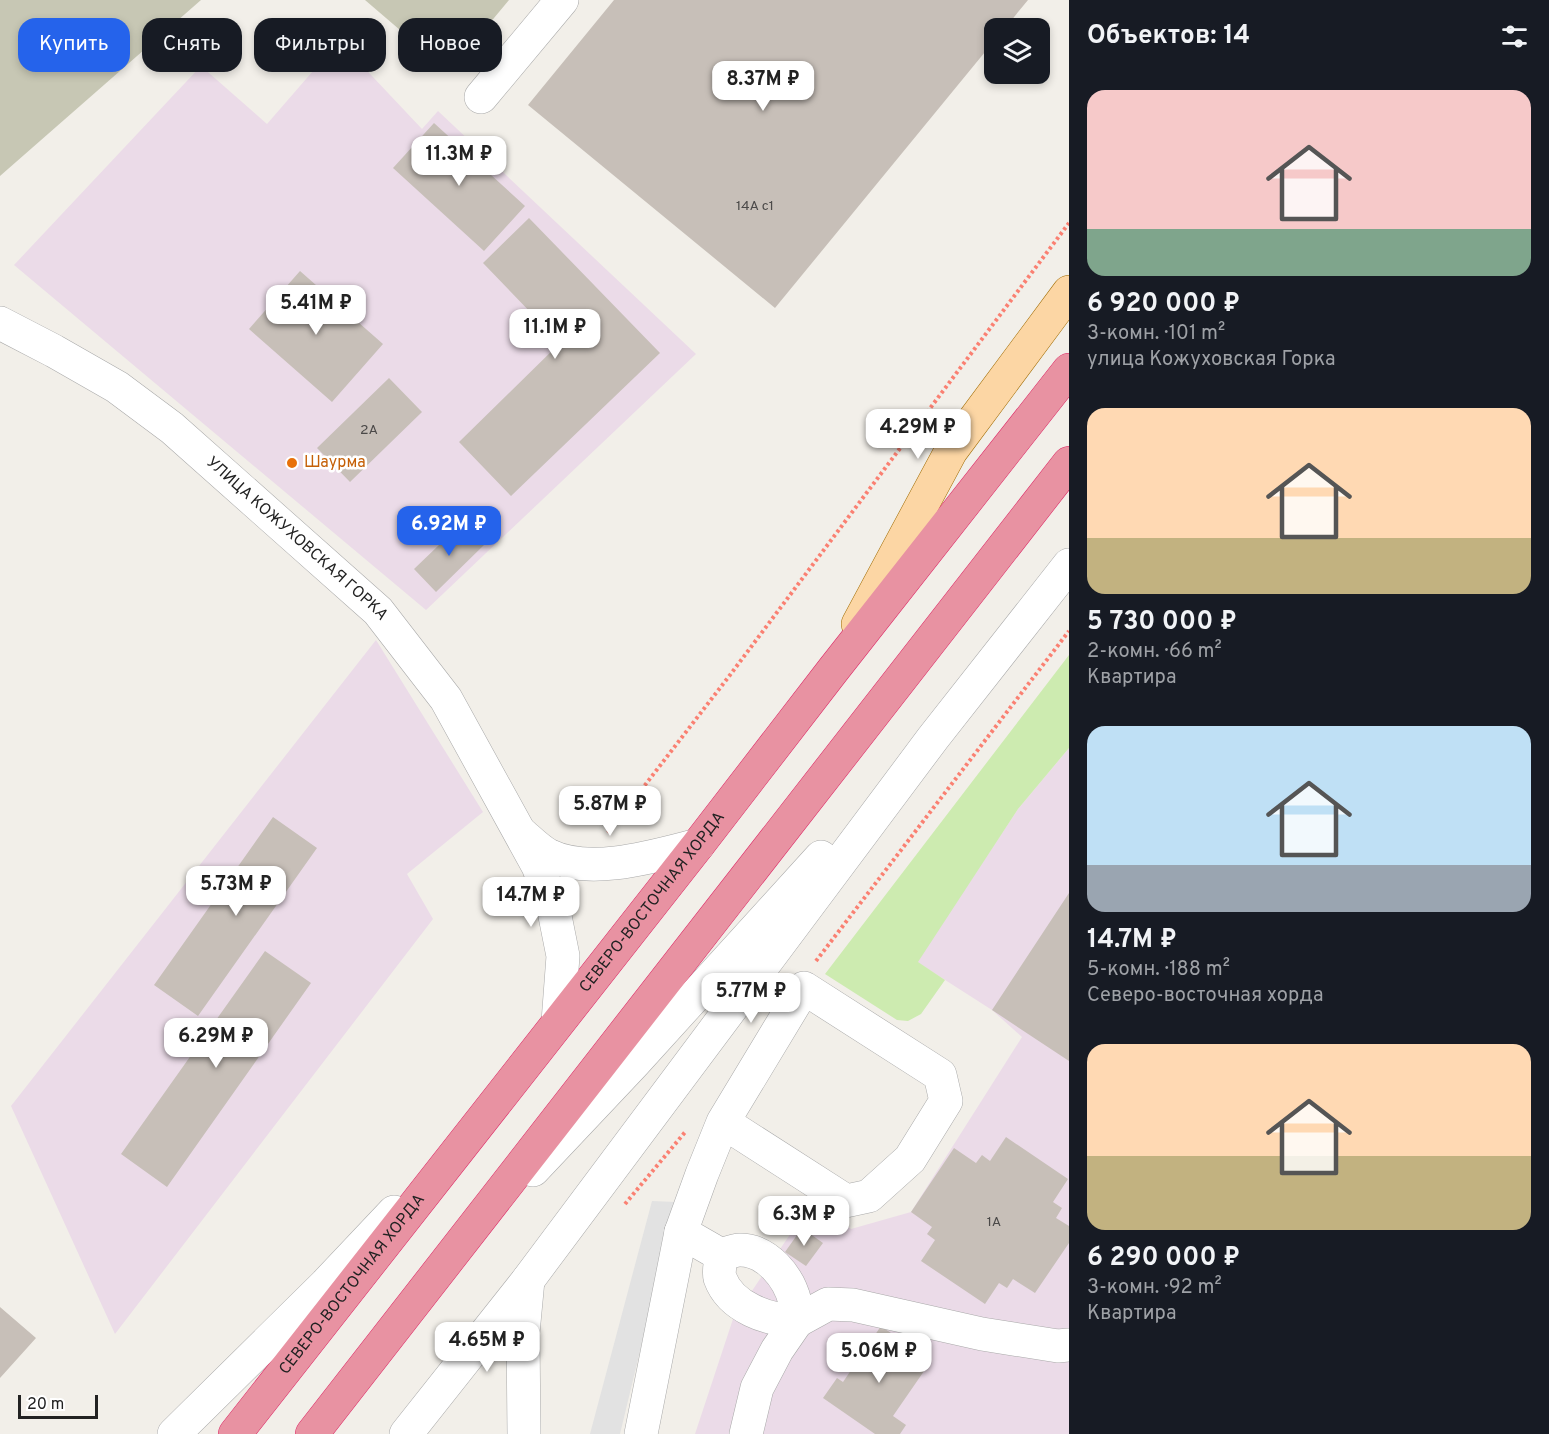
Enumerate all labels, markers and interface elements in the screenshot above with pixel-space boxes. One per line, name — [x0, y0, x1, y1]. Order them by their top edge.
chip: Купить — [18, 18, 130, 72]
chip: Снять — [142, 18, 242, 72]
chip: Фильтры — [254, 18, 386, 72]
chip: Новое — [398, 18, 502, 72]
map controls — [984, 18, 1050, 84]
button: layers — [984, 18, 1050, 84]
text: Объектов: 14 — [1087, 20, 1250, 53]
icon: filters — [1498, 20, 1531, 53]
pin: 8.37M ₽ — [708, 61, 818, 112]
text: 8.37M ₽ — [726, 67, 800, 93]
icon: home — [1255, 129, 1363, 237]
pin: 11.3M ₽ — [404, 136, 514, 187]
text: 11.3M ₽ — [425, 142, 493, 168]
house number: 14А с1 — [736, 198, 774, 215]
pin: 5.41M ₽ — [261, 285, 371, 336]
text: 6 920 000 ₽ — [1087, 288, 1240, 321]
text: 5.41M ₽ — [280, 291, 352, 317]
pin: 11.1M ₽ — [500, 309, 610, 360]
text: 11.1M ₽ — [523, 315, 587, 341]
text: 3-комн. · 101 m² — [1087, 321, 1225, 347]
text: улица Кожуховская Горка — [1087, 347, 1336, 373]
pin: 4.29M ₽ — [863, 409, 973, 460]
text: 4.29M ₽ — [880, 415, 956, 441]
house number: 2А — [360, 422, 378, 439]
icon: home — [1255, 447, 1363, 555]
street label: УЛИЦА КОЖУХОВСКАЯ ГОРКА — [202, 453, 392, 625]
place label: Шаурма — [304, 453, 366, 473]
marker: Шаурма — [285, 456, 299, 470]
pin: 6.92M ₽ — [394, 506, 504, 557]
text: 6.92M ₽ — [411, 512, 487, 538]
text: 5 730 000 ₽ — [1087, 606, 1237, 639]
text: 2-комн. · 66 m² — [1087, 639, 1222, 665]
text: Квартира — [1087, 665, 1176, 691]
icon: home — [1255, 765, 1363, 873]
pin: 5.87M ₽ — [555, 786, 665, 837]
text: 5.87M ₽ — [573, 792, 647, 818]
street label: СЕВЕРО-ВОСТОЧНАЯ ХОРДА — [576, 808, 730, 997]
pin: 5.73M ₽ — [181, 866, 291, 917]
text: 5.73M ₽ — [200, 872, 272, 898]
pin: 14.7M ₽ — [476, 877, 586, 928]
text: 14.7M ₽ — [496, 883, 566, 909]
text: 14.7M ₽ — [1087, 924, 1177, 957]
text: 5-комн. · 188 m² — [1087, 957, 1230, 983]
pin: 5.77M ₽ — [696, 973, 806, 1024]
text: 5.77M ₽ — [715, 979, 787, 1005]
text: Северо-восточная хорда — [1087, 983, 1323, 1009]
pin: 6.29M ₽ — [161, 1018, 271, 1069]
text: 6.29M ₽ — [178, 1024, 254, 1050]
icon: home — [1255, 1083, 1363, 1191]
street label: СЕВЕРО-ВОСТОЧНАЯ ХОРДА — [275, 1190, 430, 1379]
pin: 6.3M ₽ — [755, 1196, 853, 1247]
text: 6.3M ₽ — [772, 1202, 836, 1228]
house number: 1А — [987, 1214, 1001, 1231]
text: 6 290 000 ₽ — [1087, 1242, 1240, 1275]
text: 3-комн. · 92 m² — [1087, 1275, 1222, 1301]
text: Квартира — [1087, 1301, 1176, 1327]
pin: 4.65M ₽ — [432, 1322, 542, 1373]
text: 4.65M ₽ — [449, 1328, 525, 1354]
pin: 5.06M ₽ — [824, 1333, 934, 1384]
text: 5.06M ₽ — [841, 1339, 917, 1365]
scale bar — [18, 1392, 98, 1420]
text: 20 m — [27, 1395, 64, 1415]

